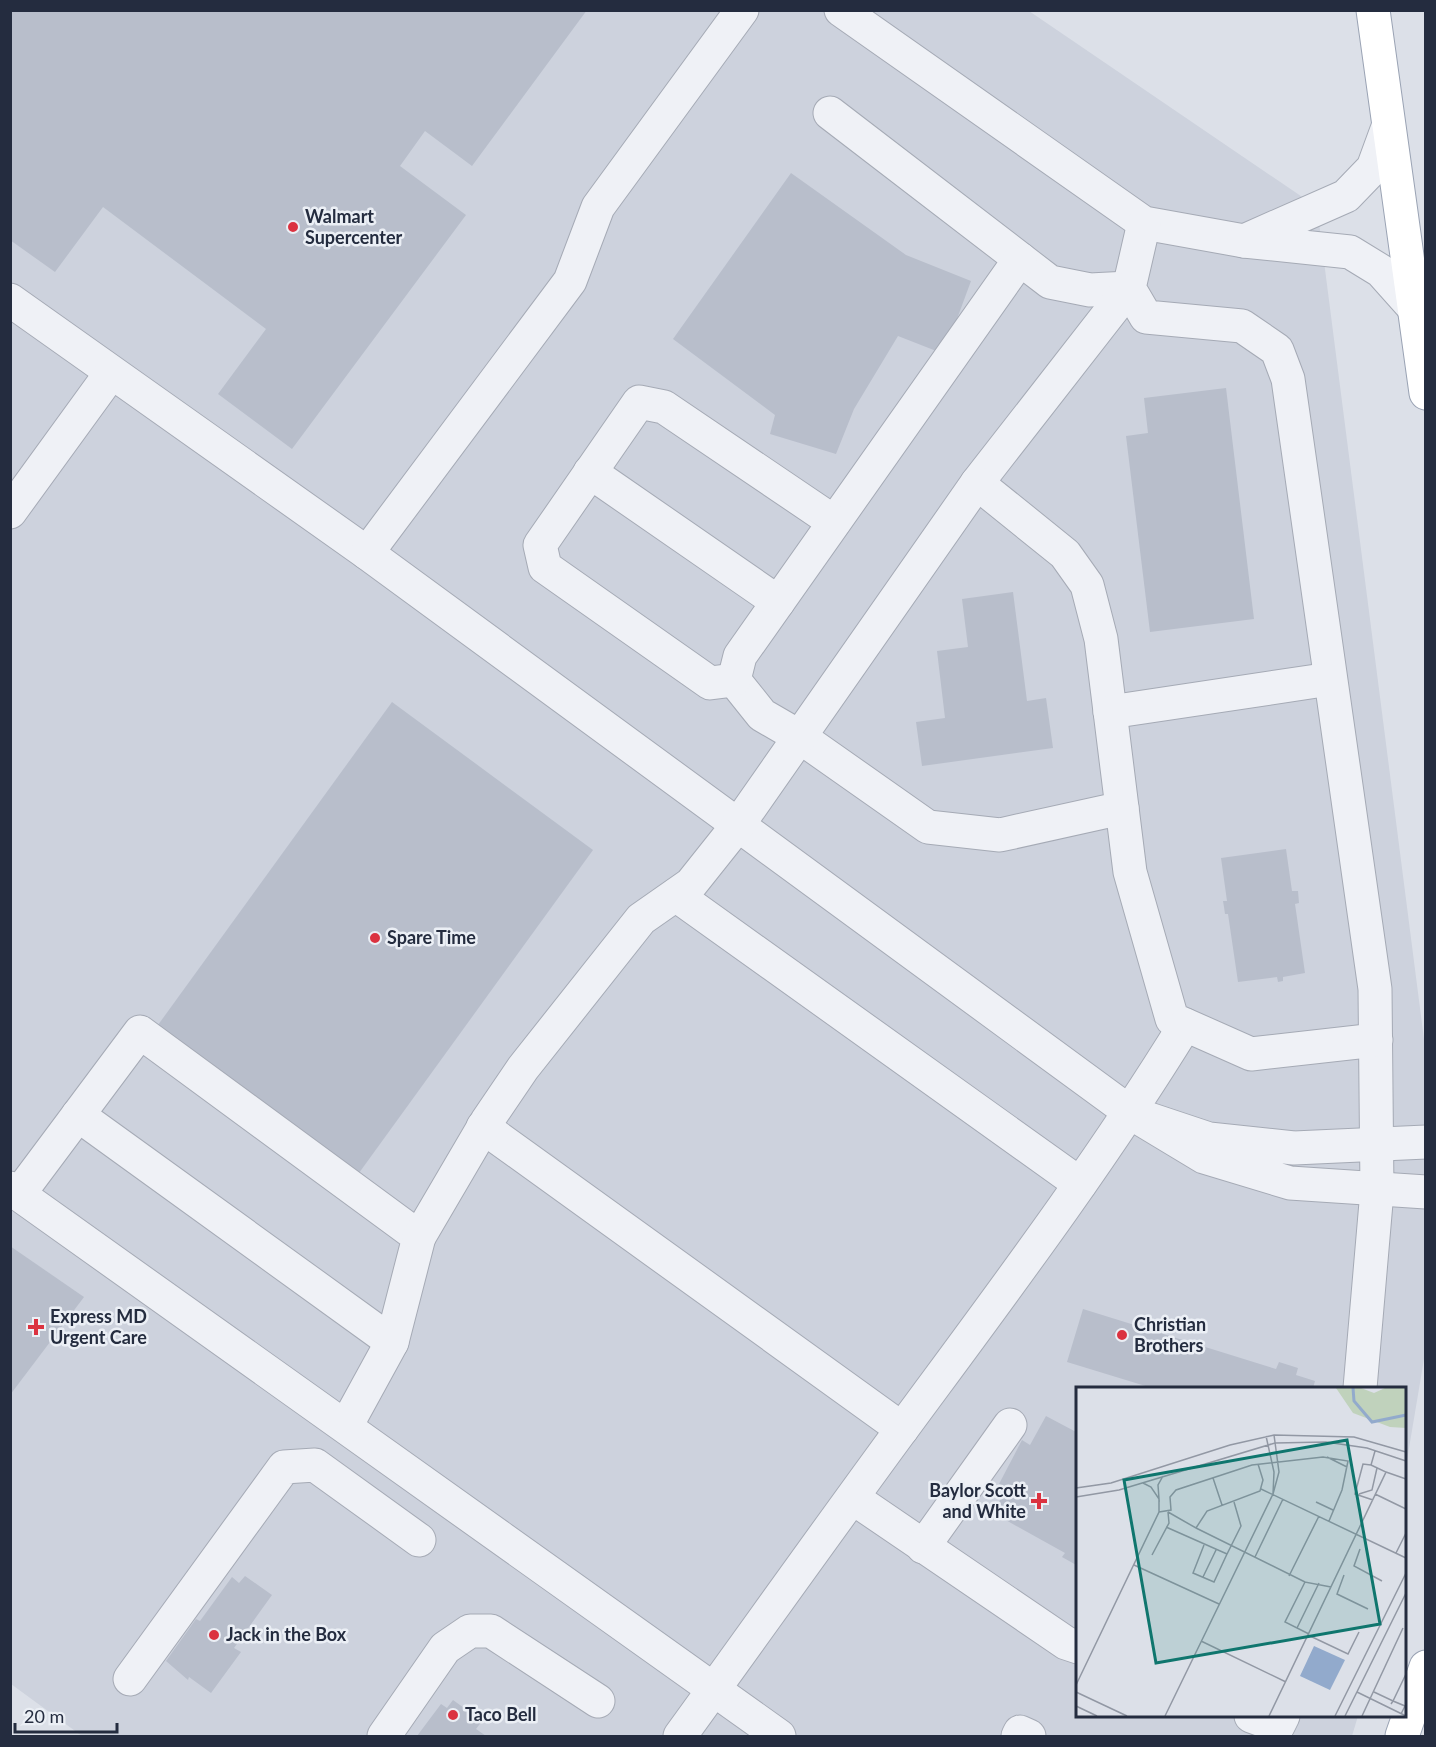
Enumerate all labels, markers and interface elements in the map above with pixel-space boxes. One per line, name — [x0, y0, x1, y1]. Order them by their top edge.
place label: Walmart Supercenter — [305, 205, 403, 248]
marker: Walmart Supercenter — [286, 220, 300, 234]
place label: Spare Time — [387, 926, 476, 948]
marker: Spare Time — [368, 931, 382, 945]
place label: Express MD Urgent Care — [50, 1305, 147, 1348]
place label: Christian Brothers — [1134, 1313, 1206, 1356]
marker: Express MD Urgent Care — [27, 1318, 45, 1336]
marker: Christian Brothers — [1115, 1328, 1129, 1342]
inset map — [1076, 1387, 1406, 1717]
place label: Baylor Scott and White — [929, 1479, 1026, 1522]
marker: Baylor Scott and White — [1030, 1492, 1048, 1510]
place label: Jack in the Box — [226, 1623, 347, 1645]
marker: Jack in the Box — [207, 1628, 221, 1642]
scale bar — [15, 1696, 117, 1734]
place label: Taco Bell — [465, 1703, 536, 1725]
text: 20 m — [24, 1705, 64, 1727]
marker: Taco Bell — [446, 1708, 460, 1722]

